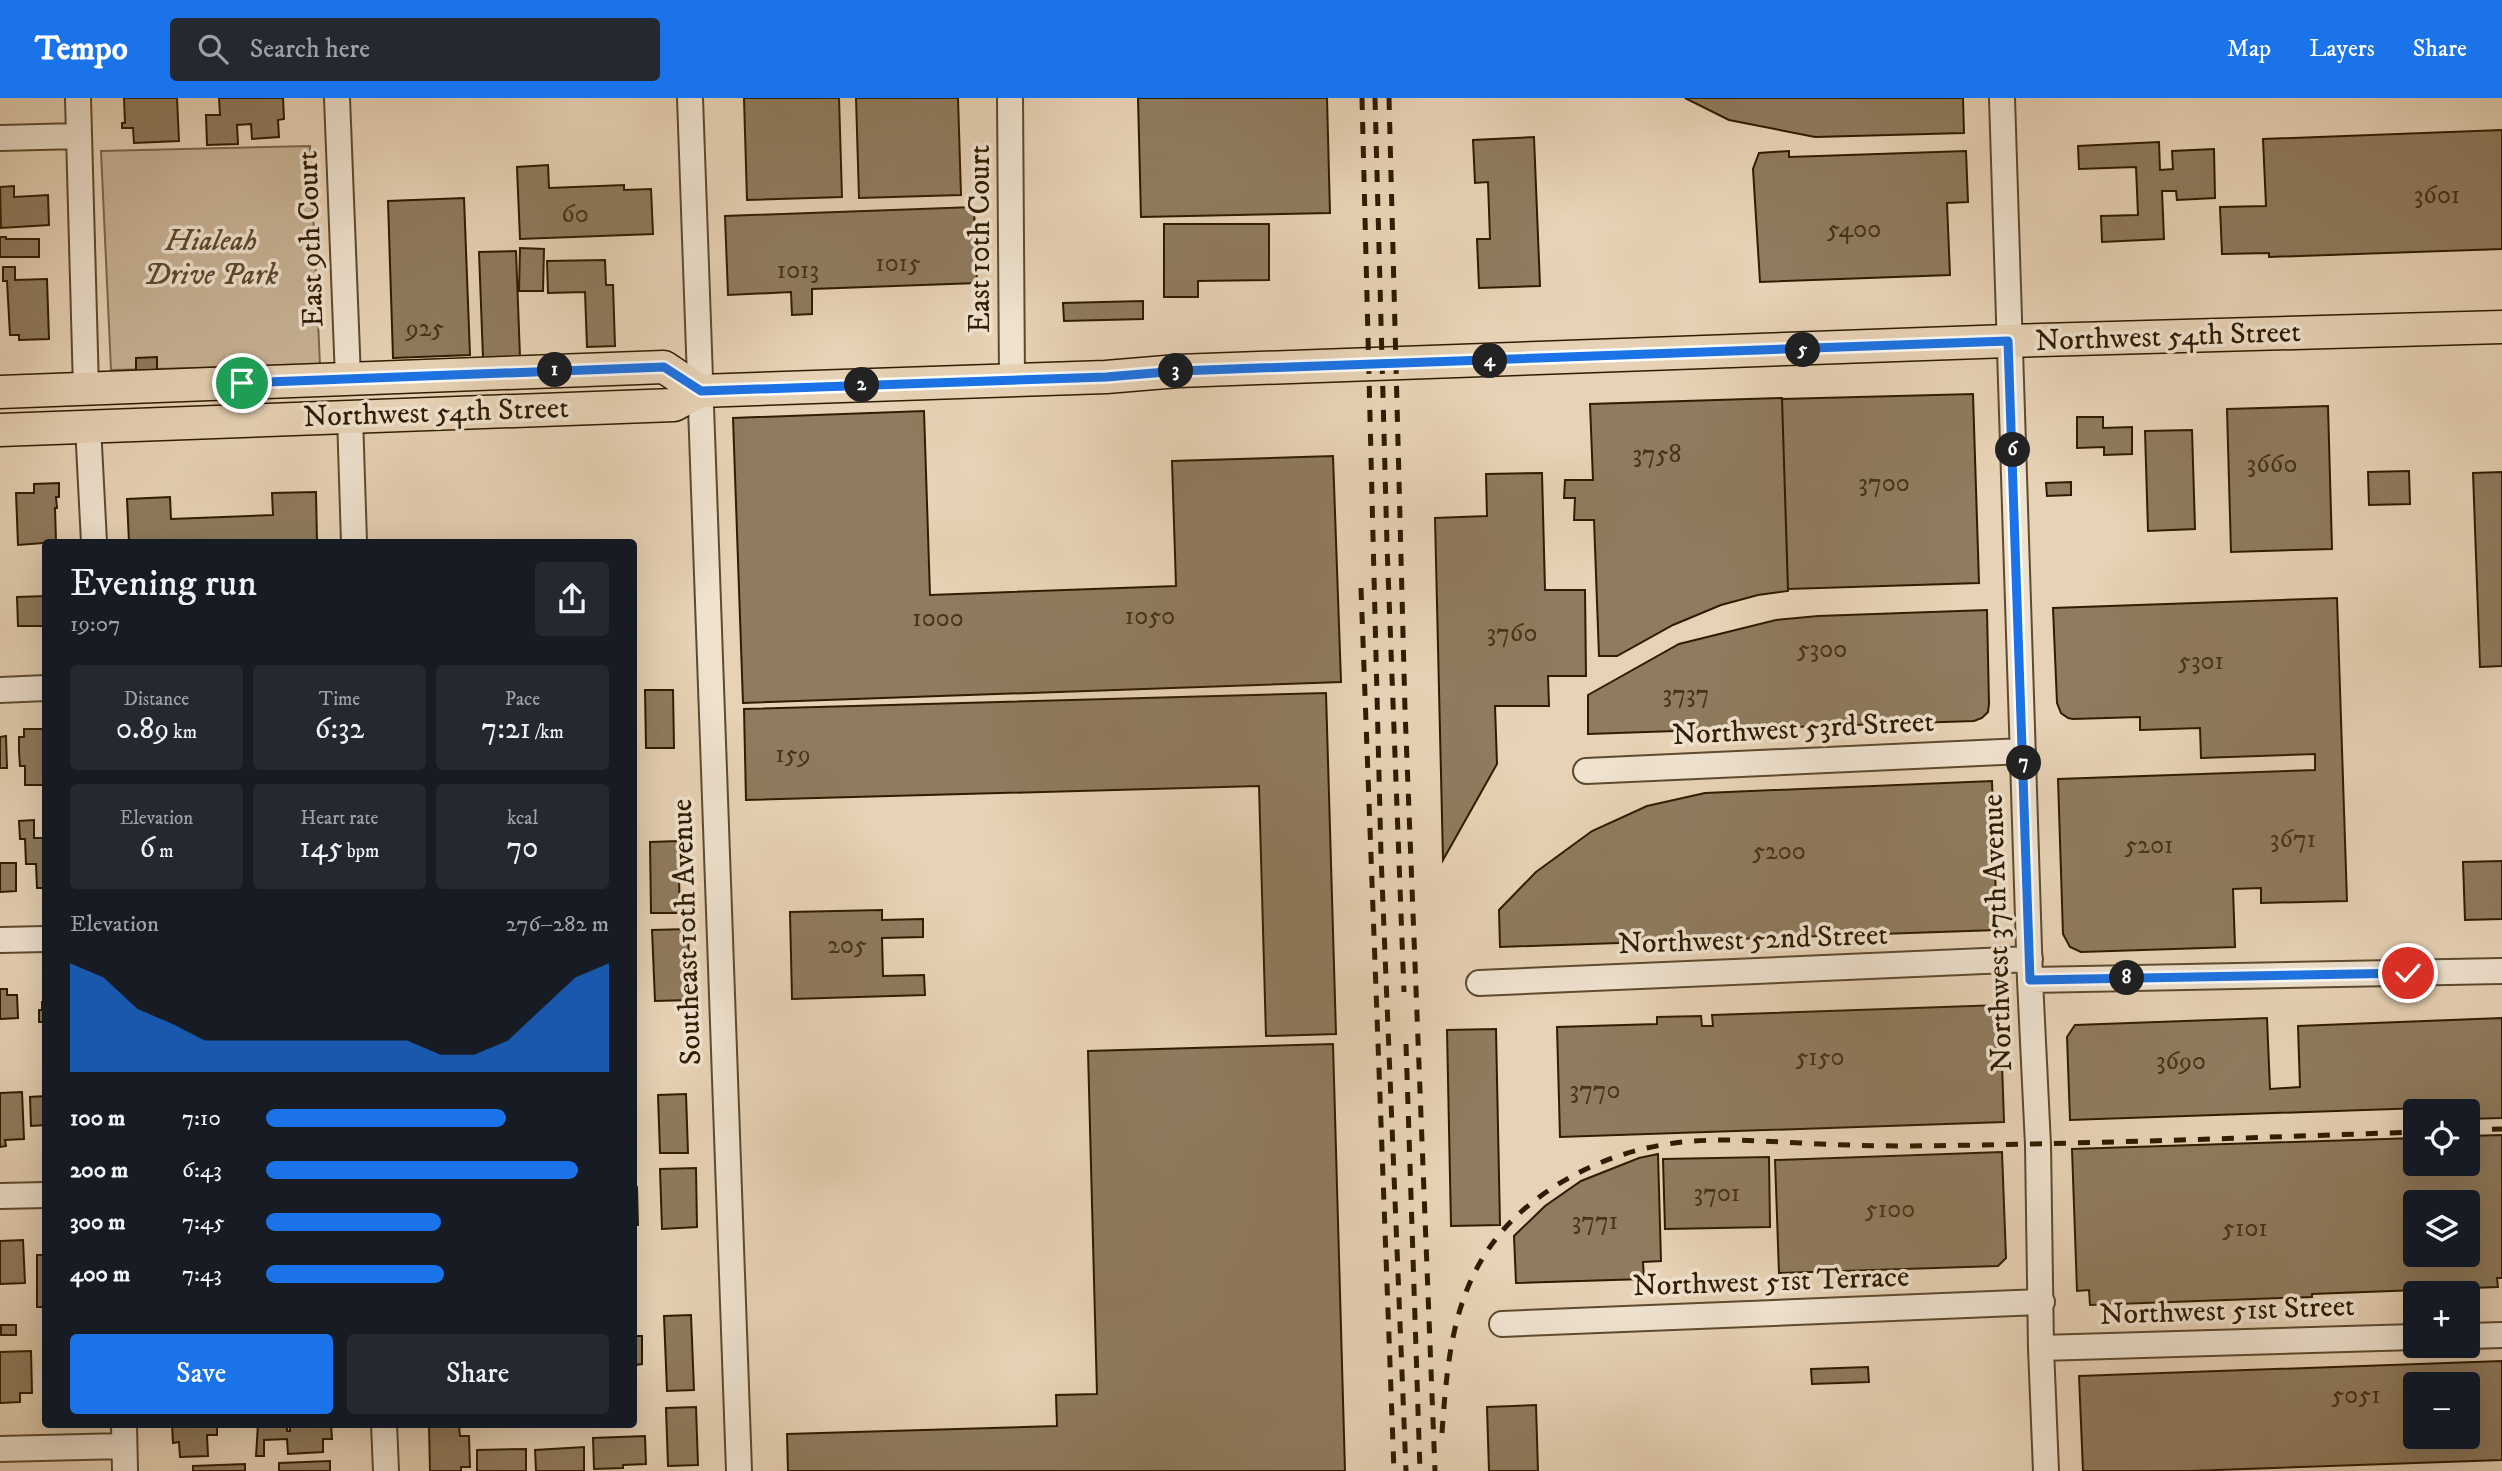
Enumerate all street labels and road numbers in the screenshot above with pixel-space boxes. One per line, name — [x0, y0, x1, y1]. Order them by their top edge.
street label: East 10th Court — [962, 145, 999, 333]
street label: East 9th Court — [289, 150, 333, 328]
street label: Northwest 54th Street — [2035, 314, 2301, 360]
street label: Northwest 54th Street — [303, 390, 569, 436]
street label: Northwest 53rd Street — [1671, 704, 1935, 754]
street label: Northwest 37th Avenue — [1975, 794, 2021, 1072]
street label: Southeast 10th Avenue — [664, 798, 710, 1066]
street label: Northwest 52nd Street — [1617, 917, 1889, 963]
street label: Northwest 51st Terrace — [1632, 1259, 1910, 1305]
street label: Northwest 51st Street — [2099, 1288, 2355, 1334]

